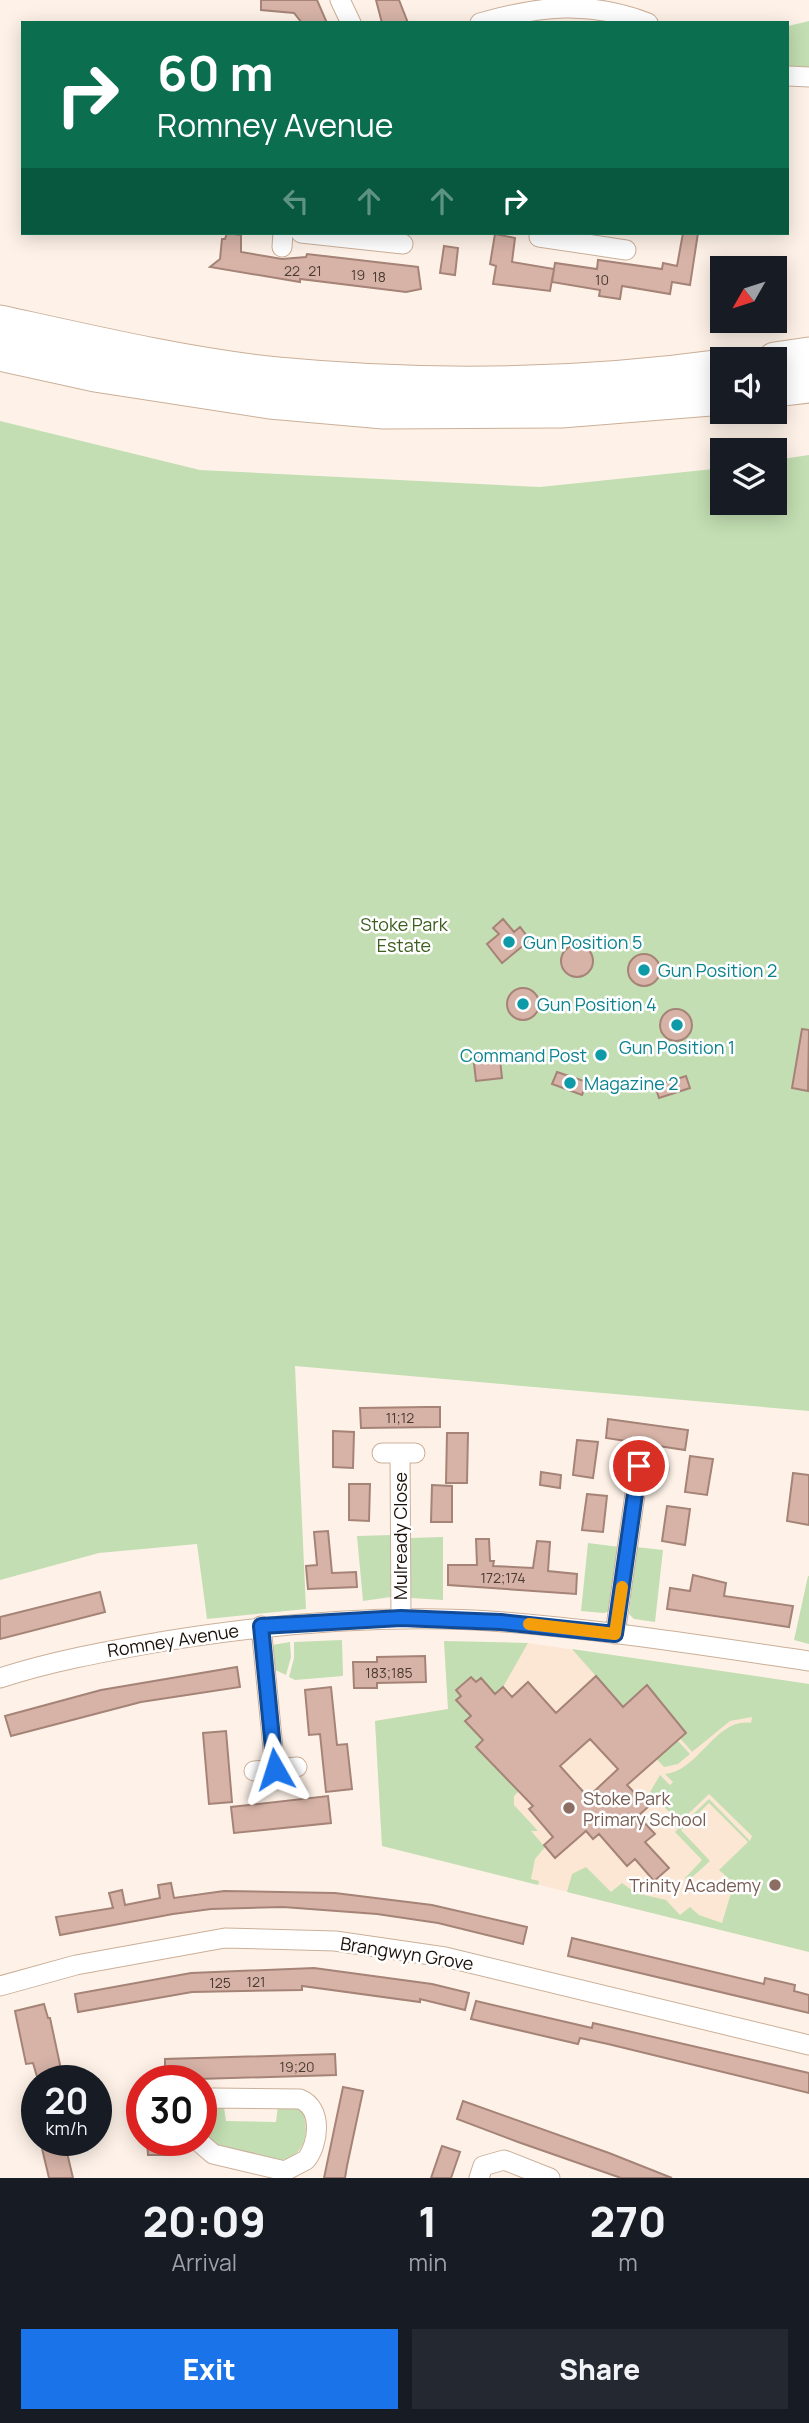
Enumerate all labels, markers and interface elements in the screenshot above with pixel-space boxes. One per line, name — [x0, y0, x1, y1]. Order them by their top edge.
text: 60 m — [157, 39, 274, 106]
icon: right — [42, 49, 133, 140]
text: Romney Avenue — [157, 103, 393, 147]
icon: left — [277, 182, 315, 220]
icon: ahead — [350, 182, 388, 220]
icon: ahead — [423, 182, 461, 220]
icon: right — [496, 182, 534, 220]
north arrow — [710, 256, 788, 332]
map controls — [710, 256, 787, 515]
house number: 22 — [284, 261, 300, 280]
house number: 21 — [308, 261, 322, 280]
house number: 19 — [351, 265, 365, 284]
house number: 18 — [372, 267, 386, 286]
house number: 10 — [595, 270, 609, 289]
button: sound — [710, 347, 787, 424]
button: layers — [710, 438, 787, 515]
park label: Stoke Park Estate — [360, 912, 449, 957]
place label: Gun Position 5 — [523, 930, 642, 954]
marker: Gun Position 5 — [501, 934, 517, 950]
place label: Gun Position 2 — [658, 958, 777, 982]
marker: Gun Position 2 — [636, 962, 652, 978]
place label: Gun Position 4 — [537, 992, 657, 1016]
marker: Gun Position 4 — [515, 996, 531, 1012]
marker: Gun Position 1 — [669, 1017, 685, 1033]
place label: Gun Position 1 — [619, 1035, 735, 1059]
place label: Command Post — [460, 1043, 587, 1067]
marker: Command Post — [593, 1047, 609, 1063]
place label: Magazine 2 — [584, 1071, 679, 1095]
marker: Magazine 2 — [562, 1075, 578, 1091]
house number: 11;12 — [386, 1408, 414, 1427]
pin — [609, 1436, 669, 1496]
icon: arrive — [620, 1447, 658, 1485]
street label: Mulready Close — [388, 1472, 412, 1600]
house number: 172;174 — [481, 1568, 525, 1587]
street label: Romney Avenue — [105, 1618, 241, 1662]
house number: 183;185 — [365, 1663, 413, 1682]
position arrow — [238, 1732, 312, 1806]
place label: Stoke Park Primary School — [583, 1786, 707, 1831]
marker: Stoke Park Primary School — [561, 1800, 577, 1816]
place label: Trinity Academy — [629, 1873, 761, 1897]
marker: Trinity Academy — [767, 1877, 783, 1893]
street label: Brangwyn Grove — [339, 1931, 475, 1975]
house number: 121 — [247, 1972, 265, 1991]
house number: 125 — [209, 1973, 231, 1992]
house number: 19;20 — [280, 2057, 314, 2076]
speed limit sign: 30 — [126, 2065, 217, 2156]
text: 20 — [45, 2077, 88, 2125]
text: km/h — [46, 2116, 87, 2140]
text: 20:09 — [143, 2192, 266, 2250]
text: 1 — [418, 2192, 437, 2250]
text: 270 — [590, 2192, 666, 2250]
text: Arrival — [171, 2246, 237, 2278]
text: min — [409, 2246, 447, 2278]
text: m — [618, 2246, 638, 2278]
button: Exit — [21, 2329, 398, 2409]
button: Share — [412, 2329, 788, 2409]

